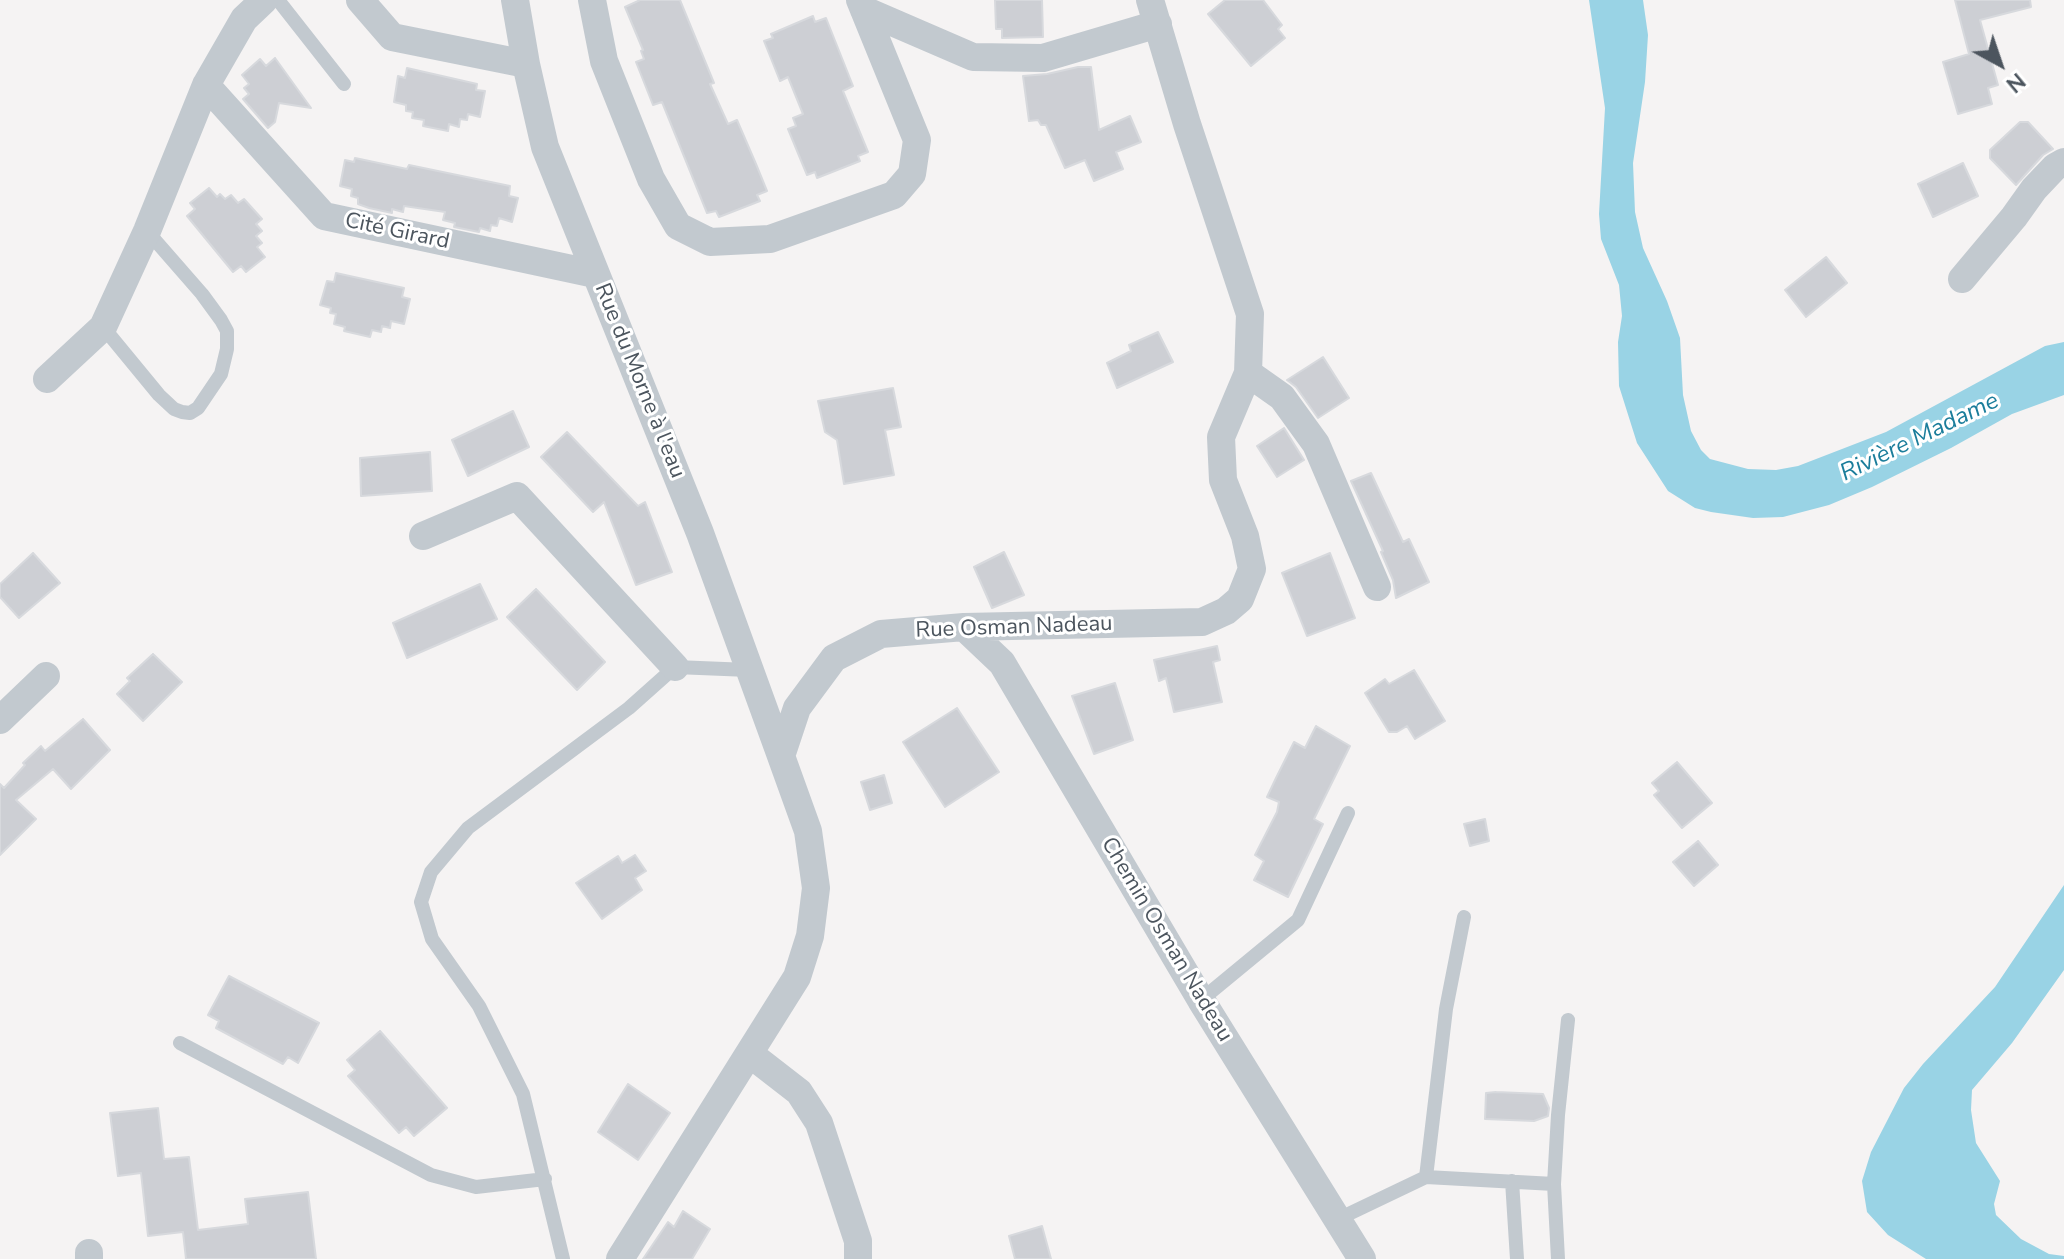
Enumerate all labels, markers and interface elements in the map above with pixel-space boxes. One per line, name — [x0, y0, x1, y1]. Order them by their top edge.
north arrow — [1960, 24, 2040, 104]
text: N — [1999, 66, 2031, 99]
street label: Cité Girard — [342, 208, 452, 256]
street label: Rue du Morne à l'eau — [588, 280, 690, 482]
water label: Rivière Madame — [1836, 387, 2004, 489]
street label: Rue Osman Nadeau — [915, 611, 1113, 645]
street label: Chemin Osman Nadeau — [1095, 833, 1237, 1047]

